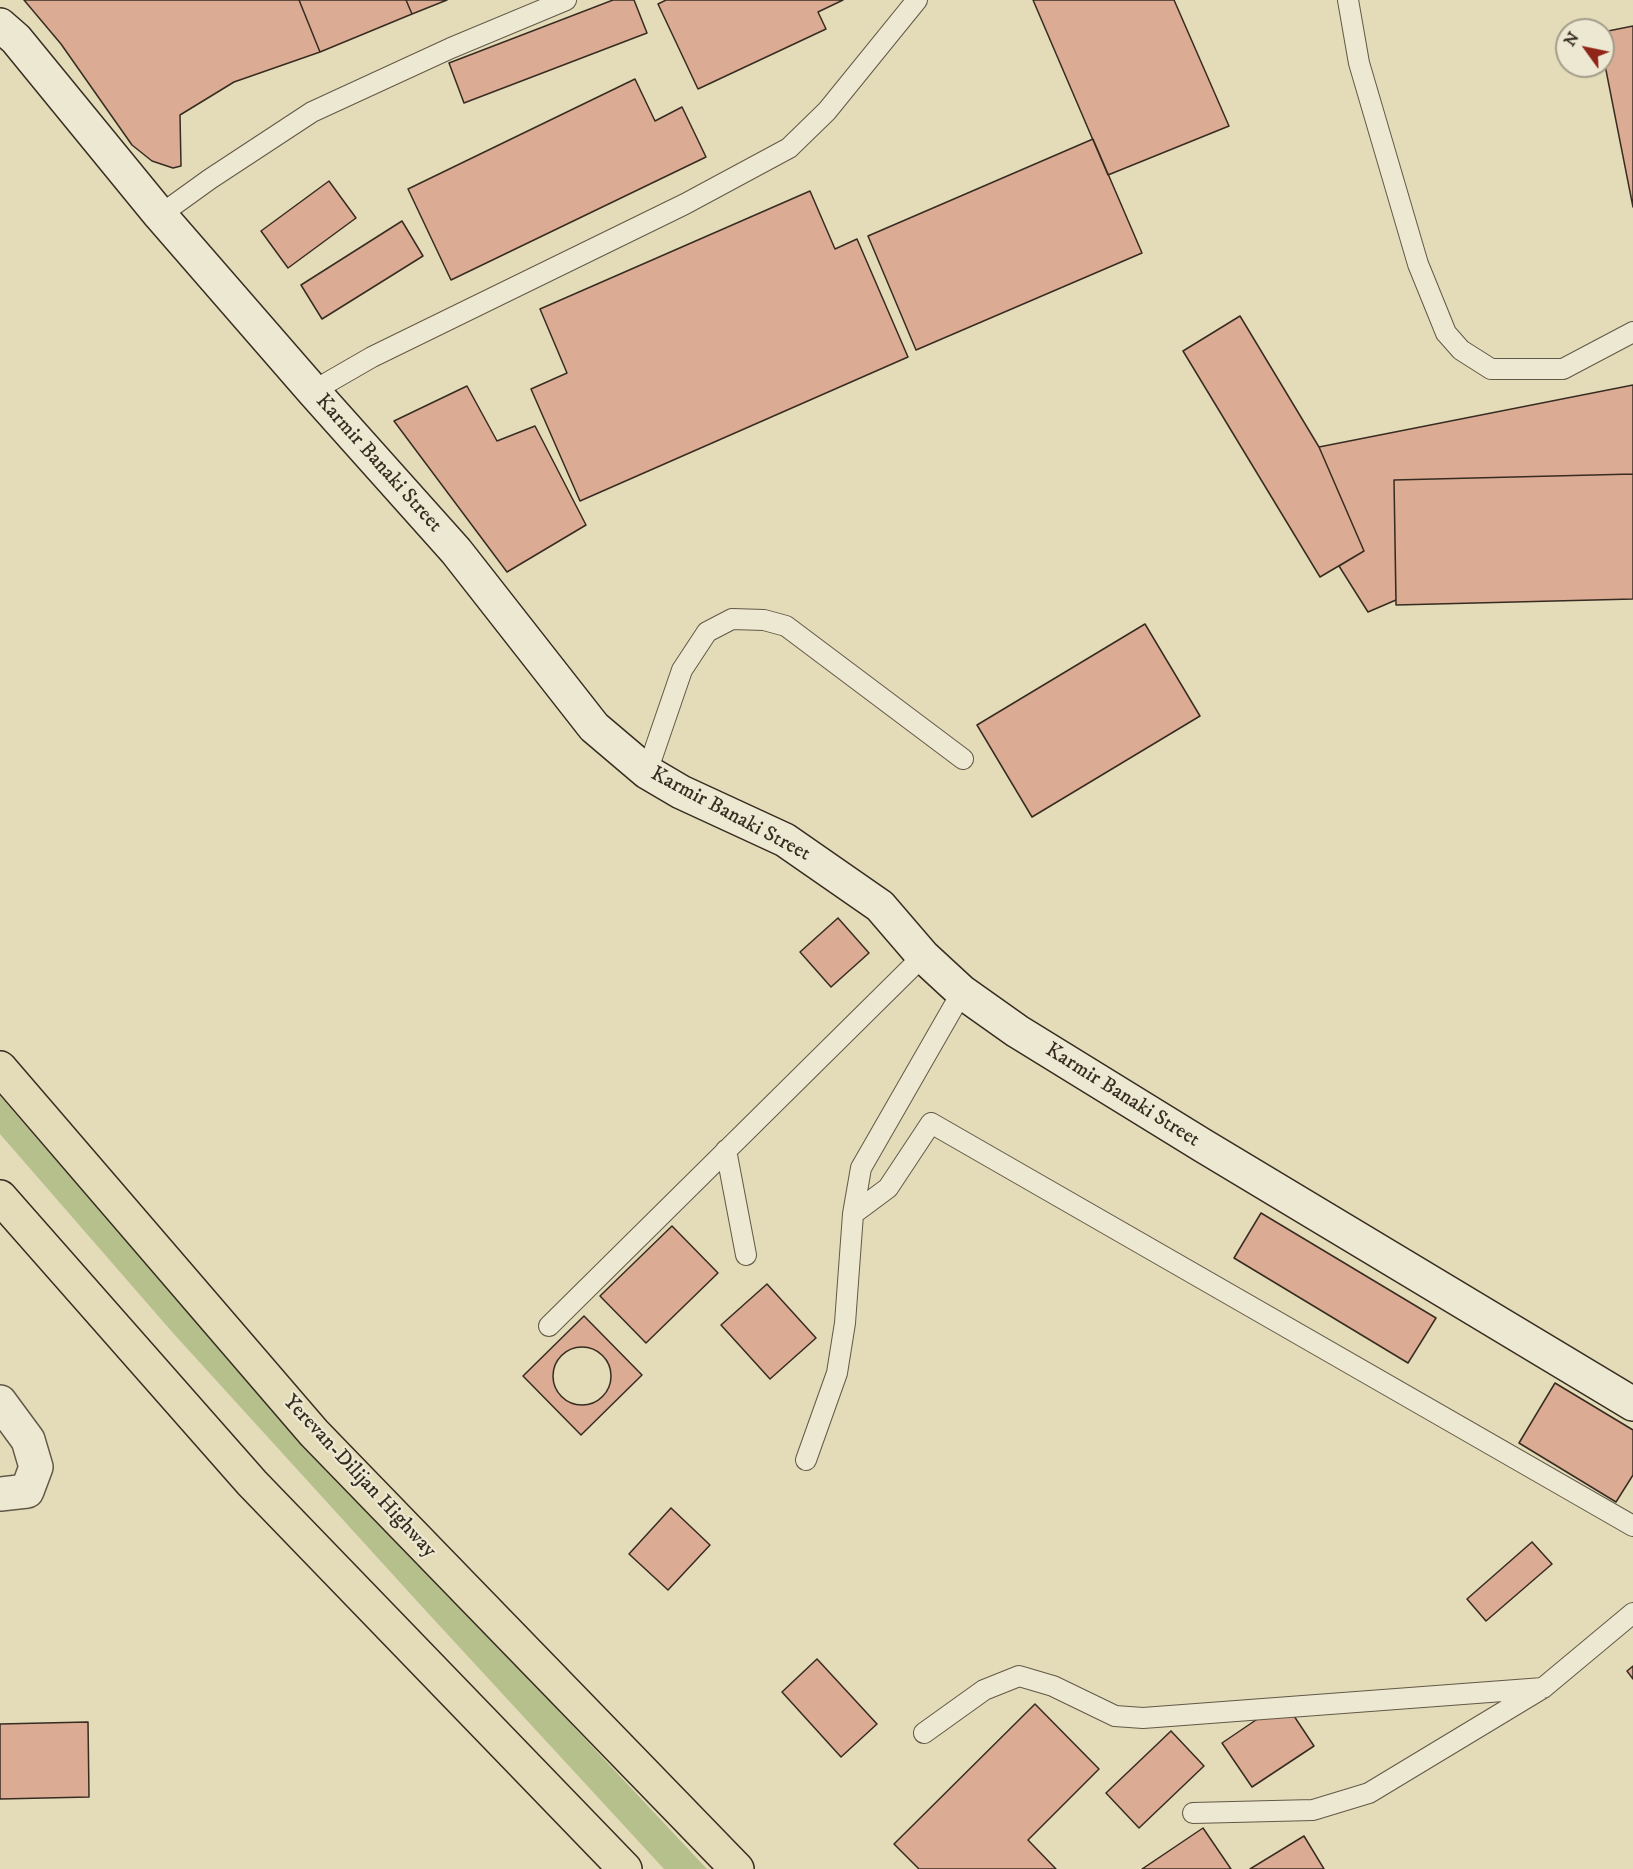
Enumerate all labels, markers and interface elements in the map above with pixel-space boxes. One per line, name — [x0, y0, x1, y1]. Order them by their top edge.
north arrow — [1555, 18, 1615, 78]
text: N — [1560, 28, 1584, 50]
street label: Karmir Banaki Street — [309, 390, 447, 538]
street label: Karmir Banaki Street — [646, 762, 814, 868]
street label: Karmir Banaki Street — [1040, 1038, 1204, 1154]
street label: Yerevan-Dilijan Highway — [277, 1390, 441, 1564]

